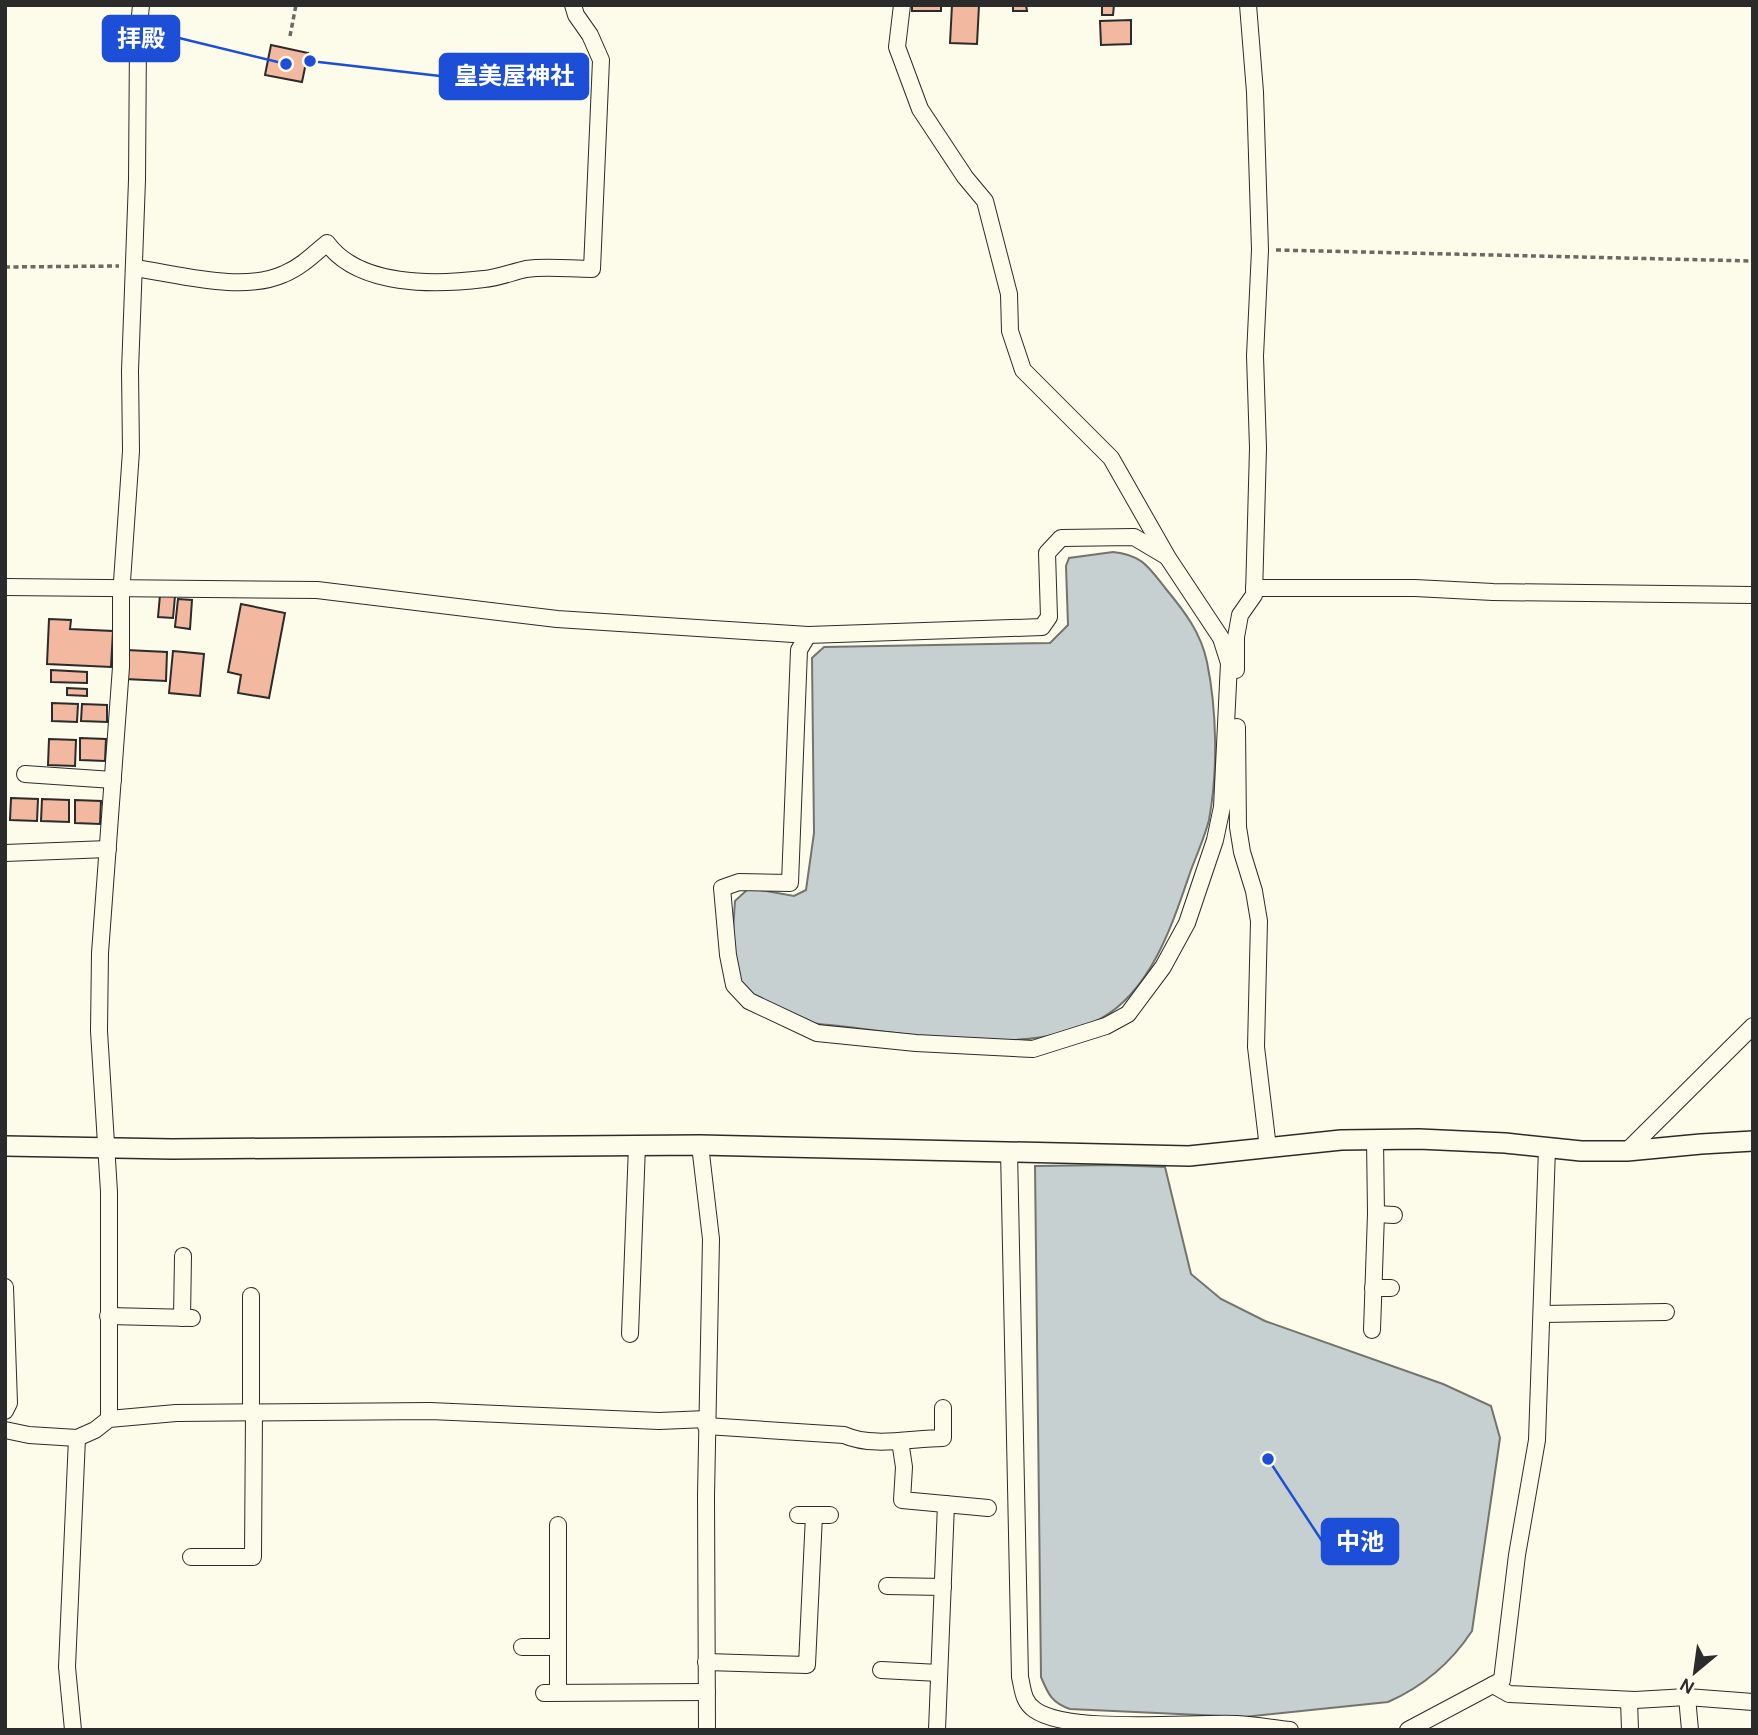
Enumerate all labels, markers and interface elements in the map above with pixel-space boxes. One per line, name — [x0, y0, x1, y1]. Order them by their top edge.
callout: 拝殿 — [103, 16, 179, 61]
text: 拝殿 — [117, 25, 165, 53]
callout: 皇美屋神社 — [440, 54, 588, 99]
text: 皇美屋神社 — [454, 62, 574, 90]
callout: 中池 — [1322, 1519, 1398, 1564]
text: 中池 — [1336, 1528, 1384, 1556]
north arrow — [1660, 1637, 1730, 1707]
text: N — [1676, 1673, 1699, 1699]

